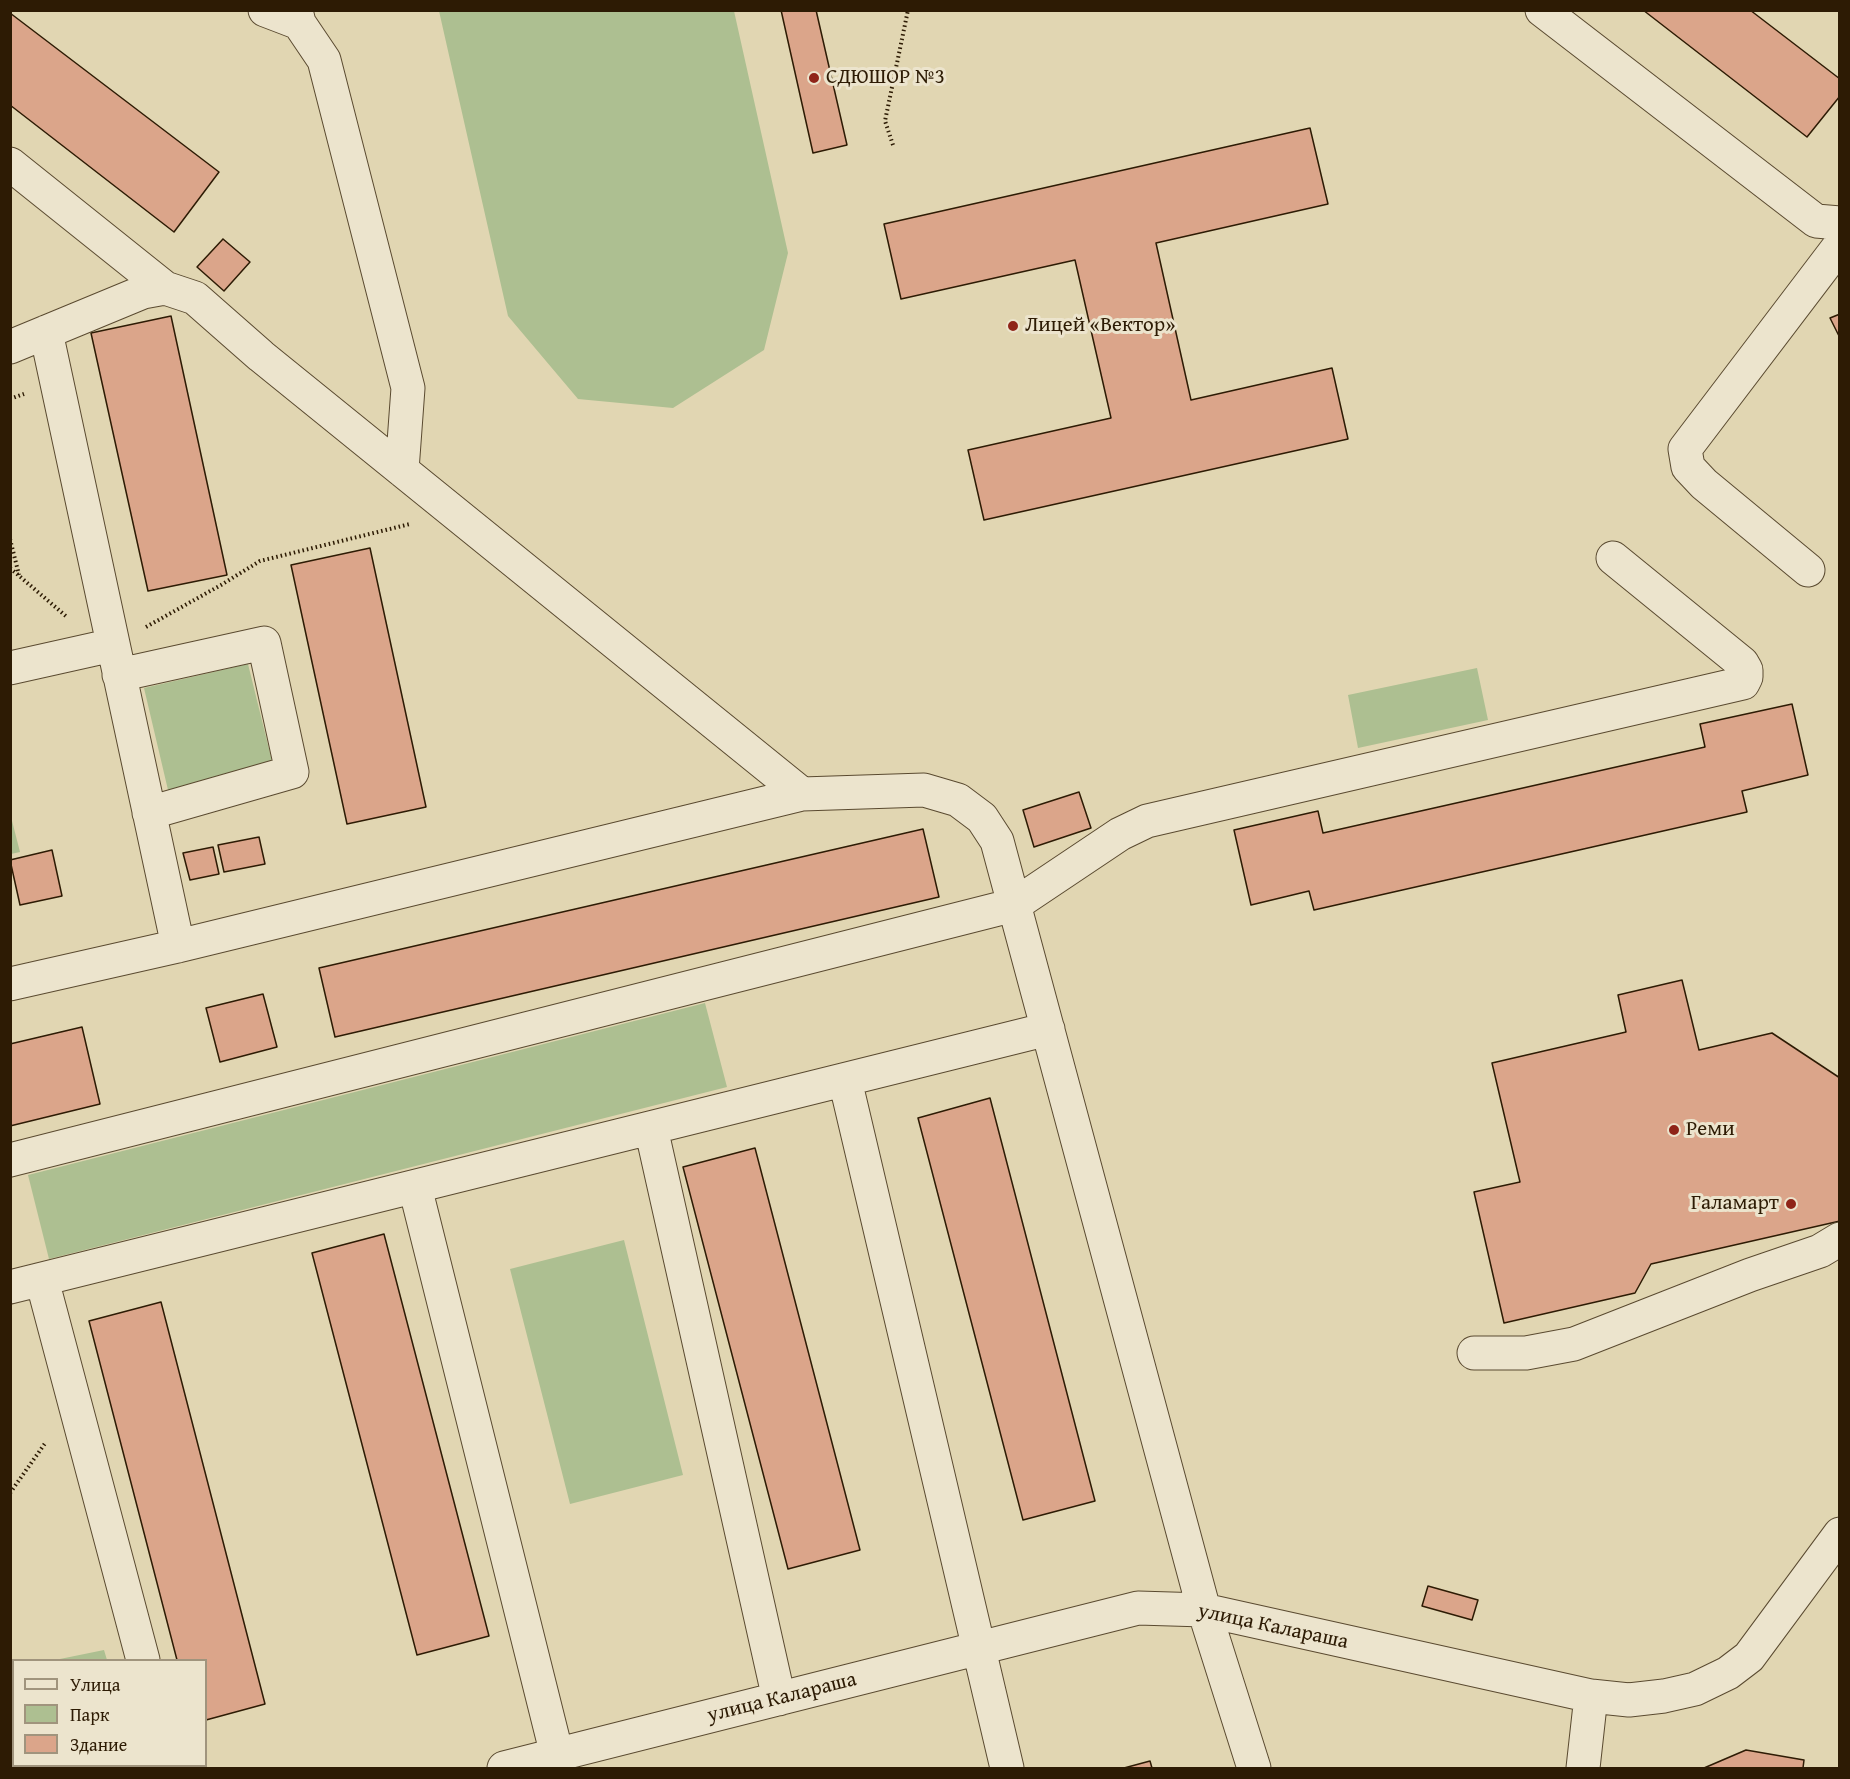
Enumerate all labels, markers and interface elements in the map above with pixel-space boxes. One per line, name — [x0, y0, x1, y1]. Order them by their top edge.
place label: СДЮШОР №3 — [826, 65, 945, 91]
marker: СДЮШОР №3 — [807, 71, 821, 85]
place label: Лицей «Вектор» — [1025, 313, 1175, 339]
marker: Лицей «Вектор» — [1006, 319, 1020, 333]
place label: Реми — [1686, 1117, 1735, 1143]
marker: Реми — [1667, 1123, 1681, 1137]
place label: Галамарт — [1691, 1191, 1779, 1217]
marker: Галамарт — [1784, 1197, 1798, 1211]
street label: улица Калараша — [1196, 1599, 1350, 1655]
legend — [12, 1659, 207, 1767]
street label: улица Калараша — [705, 1667, 859, 1729]
text: Улица — [70, 1671, 120, 1698]
text: Парк — [70, 1701, 109, 1728]
text: Здание — [70, 1731, 127, 1758]

